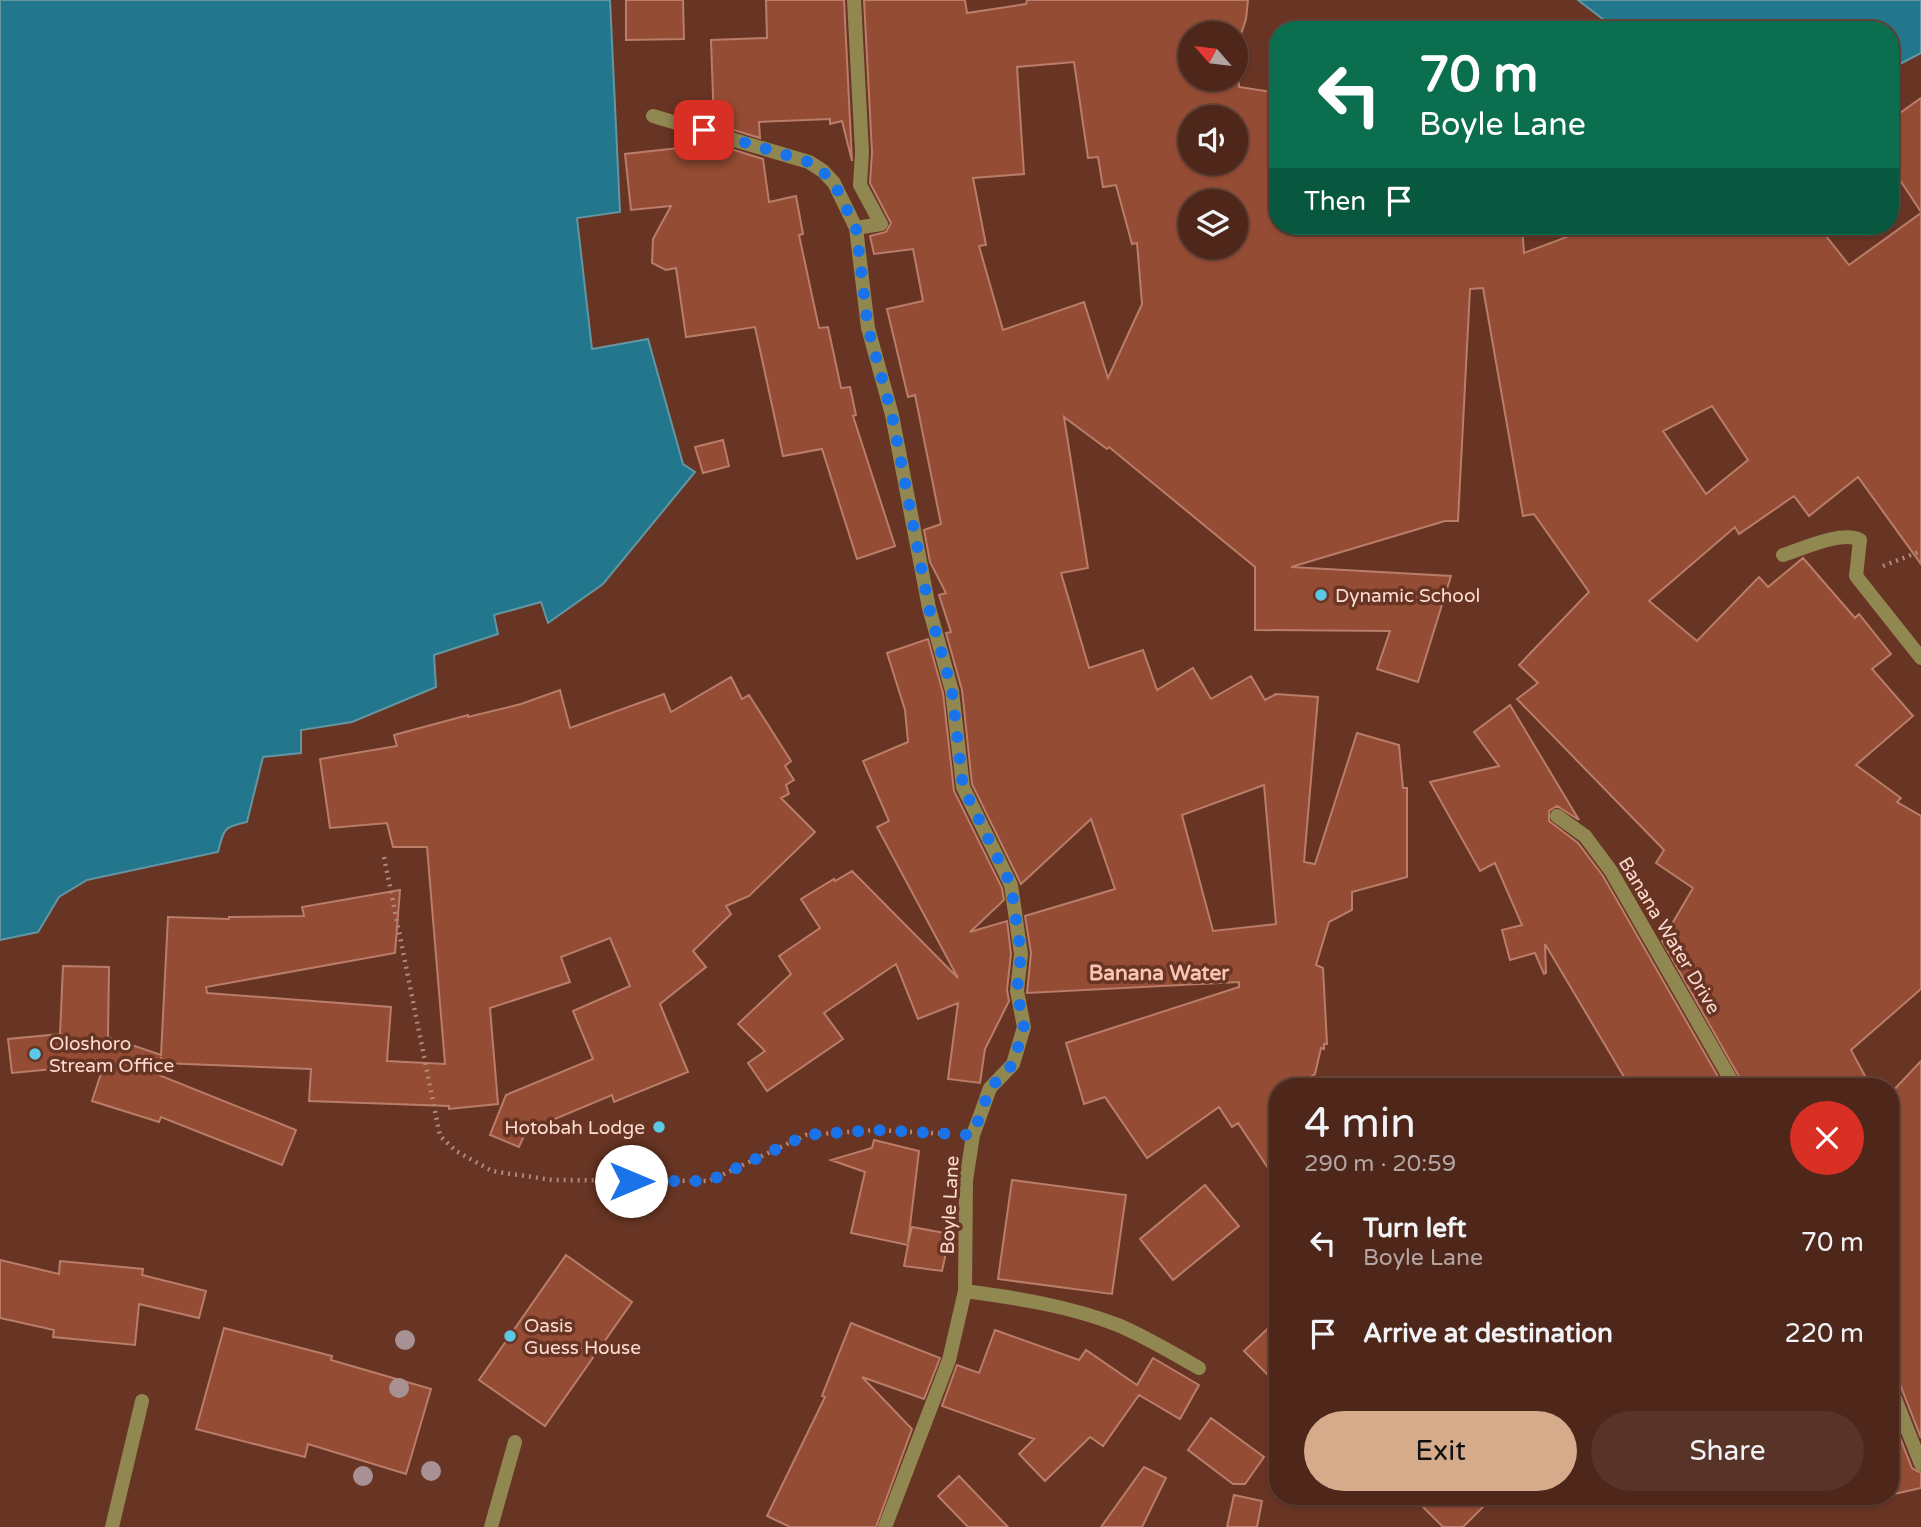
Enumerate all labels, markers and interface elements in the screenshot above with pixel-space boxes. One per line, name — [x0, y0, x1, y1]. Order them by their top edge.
north arrow — [1178, 21, 1248, 91]
map controls — [1178, 21, 1248, 259]
text: 70 m — [1419, 46, 1538, 105]
icon: left — [1304, 49, 1395, 140]
pin — [674, 100, 734, 160]
button: sound — [1178, 105, 1248, 175]
text: Boyle Lane — [1419, 106, 1586, 144]
icon: arrive — [685, 111, 723, 149]
icon: arrive — [1380, 182, 1418, 220]
text: Then — [1304, 186, 1366, 217]
button: layers — [1178, 189, 1248, 259]
place label: Dynamic School — [1335, 585, 1480, 607]
marker: Dynamic School — [1313, 587, 1329, 603]
street label: Banana Water Drive — [1614, 853, 1725, 1018]
district label: Banana Water — [1089, 961, 1230, 986]
place label: Oloshoro Stream Office — [49, 1033, 174, 1077]
marker: Oloshoro Stream Office — [27, 1046, 43, 1062]
text: 4 min — [1304, 1098, 1416, 1149]
button: close — [1790, 1101, 1864, 1175]
place label: Hotobah Lodge — [504, 1117, 645, 1139]
marker: Hotobah Lodge — [651, 1119, 667, 1135]
position arrow — [594, 1144, 668, 1218]
text: 290 m · 20:59 — [1304, 1150, 1456, 1178]
street label: Boyle Lane — [936, 1155, 964, 1255]
text: Turn left — [1363, 1213, 1466, 1244]
icon: left — [1304, 1224, 1342, 1262]
text: 70 m — [1801, 1227, 1864, 1258]
text: Boyle Lane — [1363, 1244, 1483, 1272]
place label: Oasis Guess House — [524, 1315, 641, 1359]
icon: arrive — [1304, 1315, 1342, 1353]
text: Arrive at destination — [1363, 1318, 1613, 1349]
text: 220 m — [1784, 1318, 1864, 1349]
marker: Oasis Guess House — [502, 1328, 518, 1344]
button: Exit — [1304, 1411, 1577, 1491]
button: Share — [1591, 1411, 1864, 1491]

